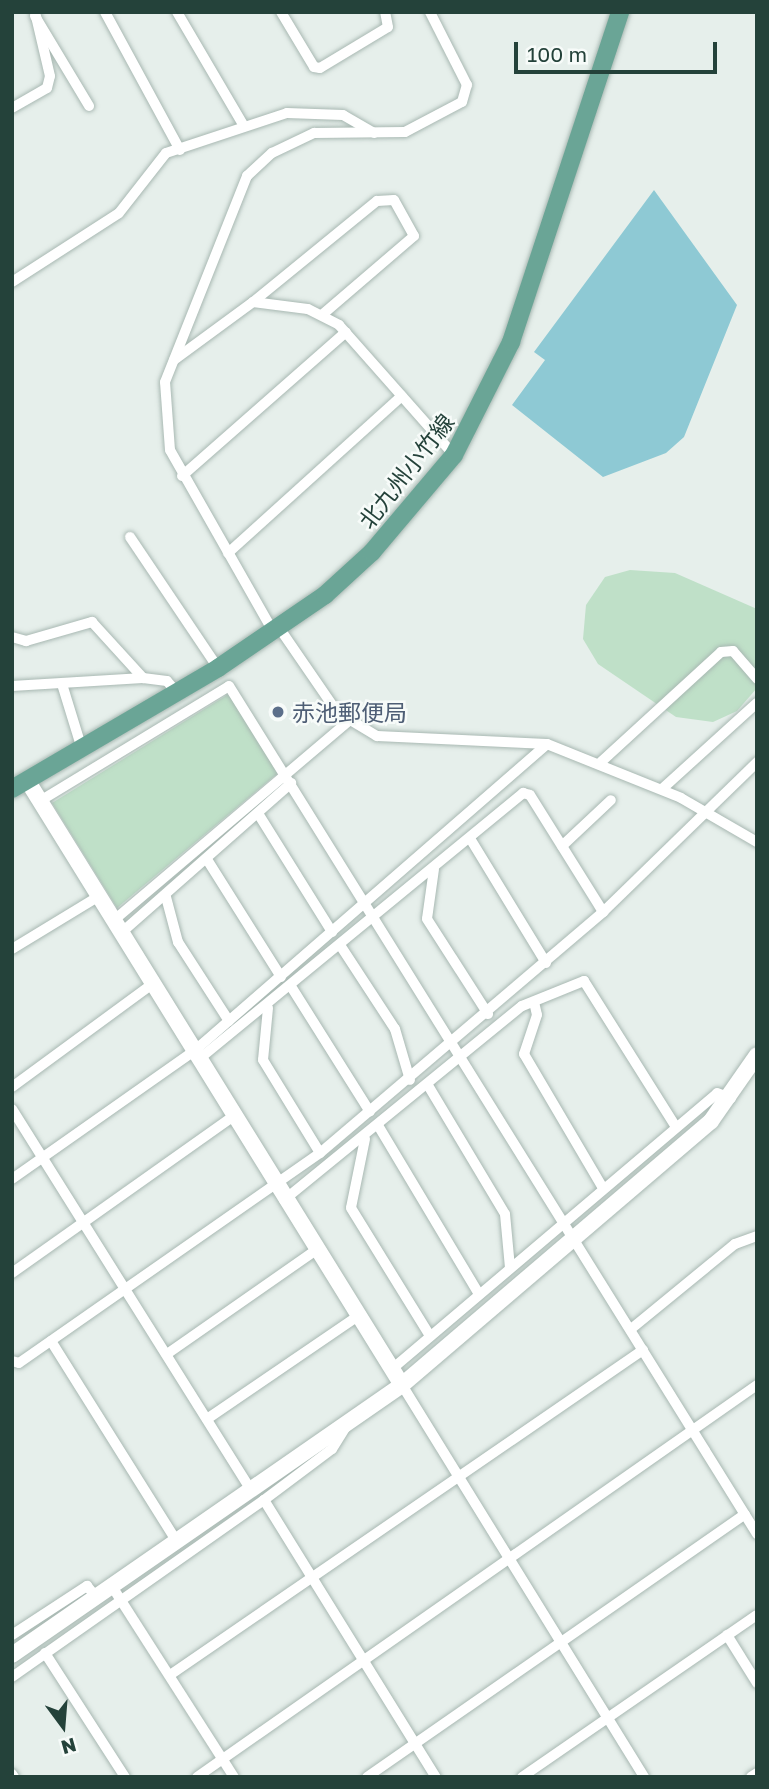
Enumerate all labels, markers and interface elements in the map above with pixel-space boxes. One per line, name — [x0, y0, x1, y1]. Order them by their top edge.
scale bar — [517, 28, 720, 72]
text: 100 m — [527, 41, 587, 67]
street label: 北九州小竹線 — [353, 408, 459, 534]
place label: 赤池郵便局 — [292, 698, 407, 726]
marker: 赤池郵便局 — [270, 704, 286, 720]
north arrow — [28, 1691, 98, 1761]
text: N — [59, 1734, 79, 1760]

